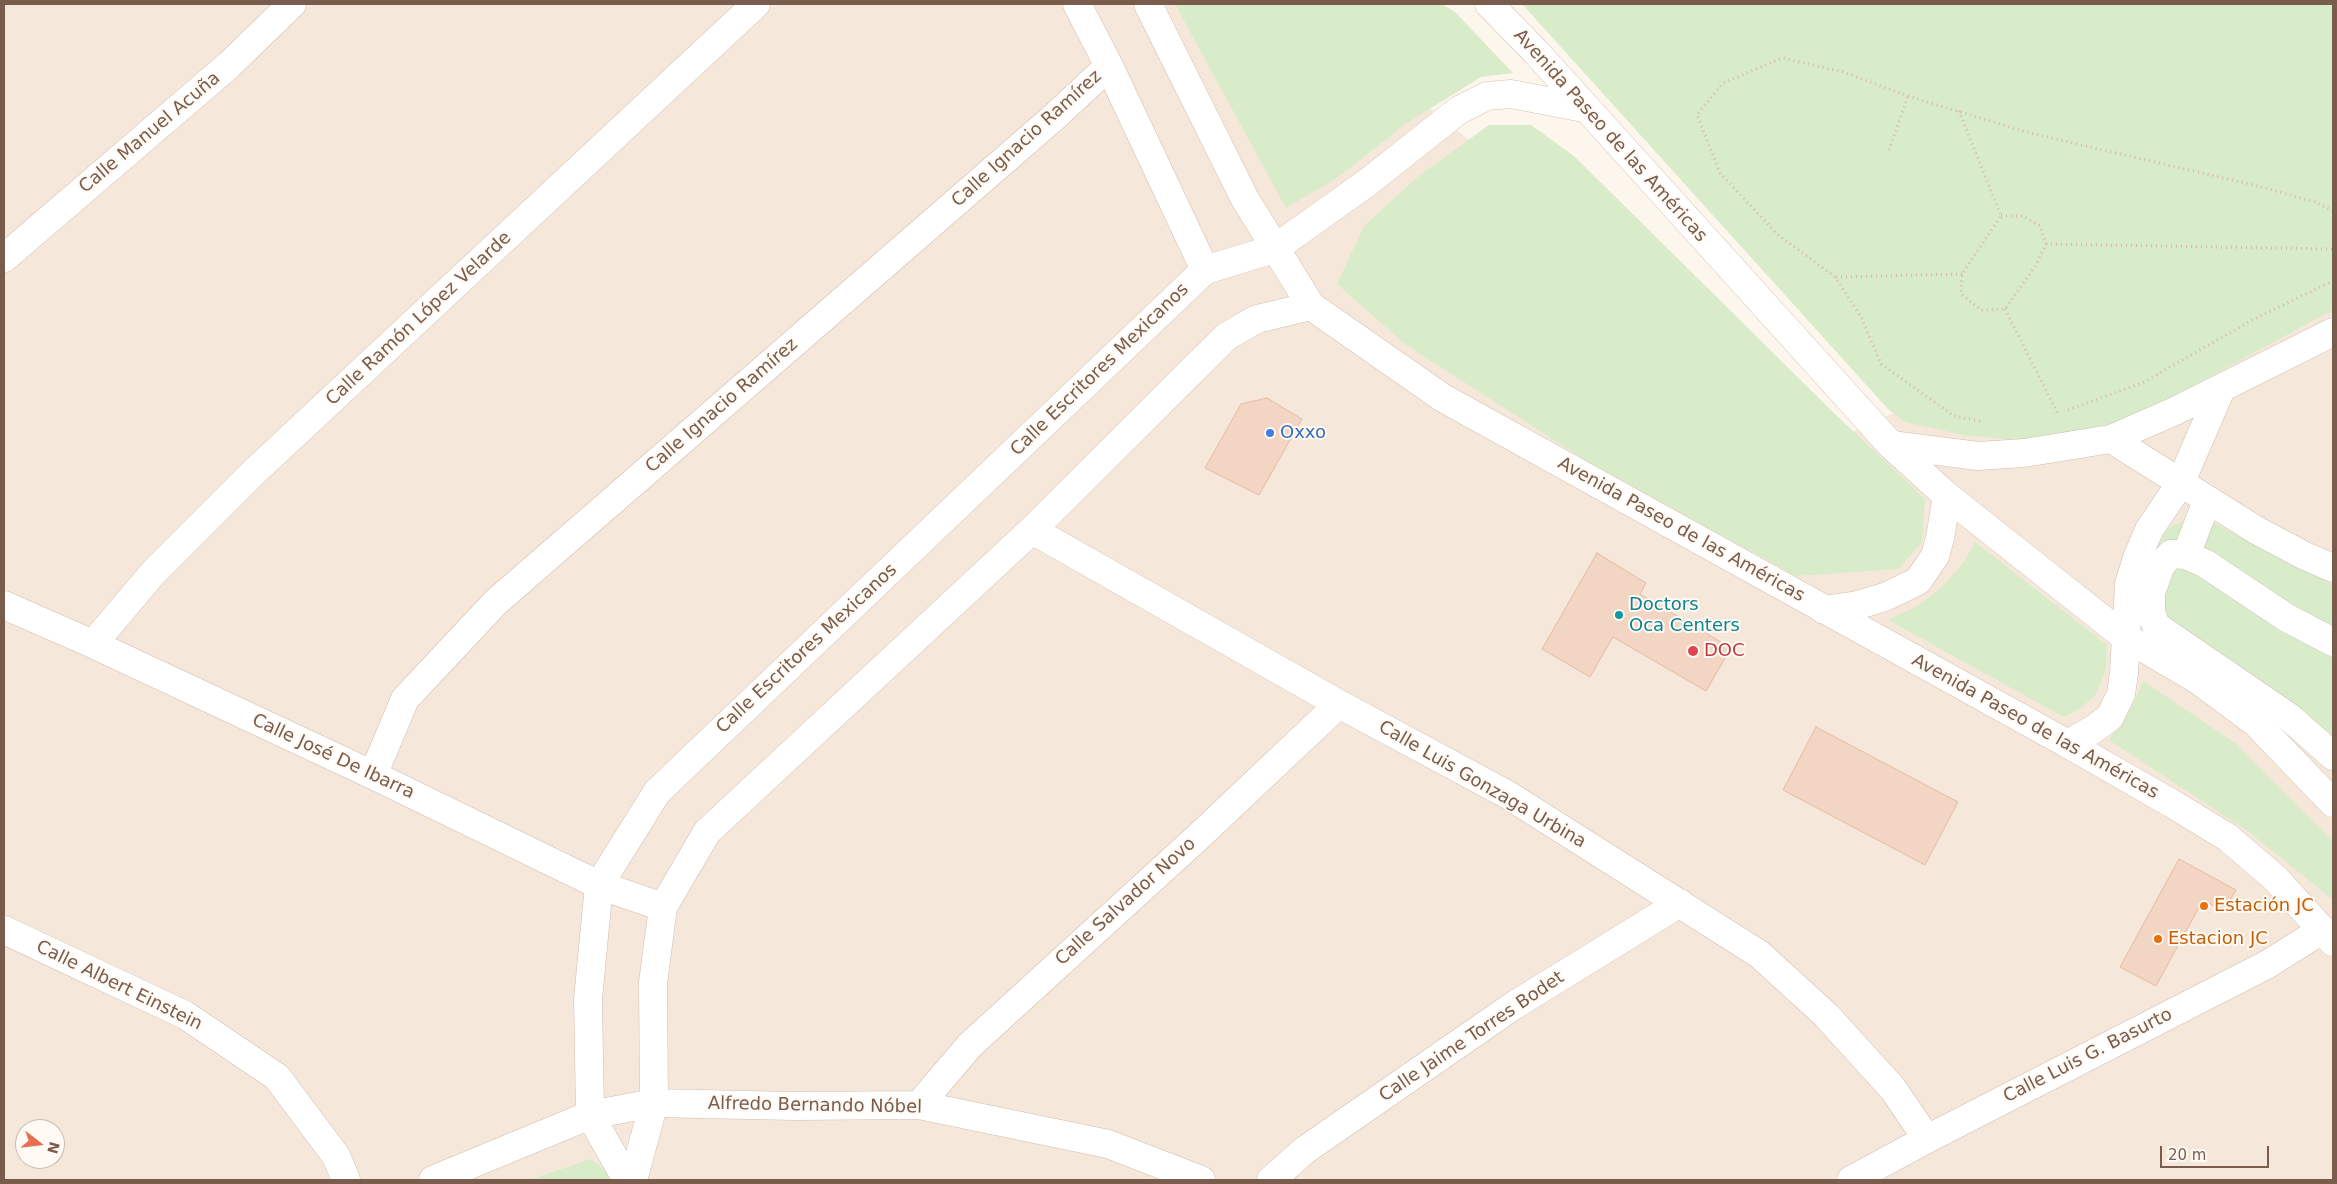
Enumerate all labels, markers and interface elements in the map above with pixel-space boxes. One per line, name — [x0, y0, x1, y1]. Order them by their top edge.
street label: Avenida Paseo de las Américas — [1509, 25, 1711, 247]
street label: Calle Ignacio Ramírez — [948, 66, 1106, 212]
street label: Calle Manuel Acuña — [75, 68, 225, 198]
street label: Calle Ramón López Velarde — [322, 227, 516, 411]
street label: Calle Escritores Mexicanos — [1006, 279, 1194, 461]
street label: Calle Ignacio Ramírez — [642, 334, 802, 478]
place label: Oxxo — [1280, 422, 1326, 444]
marker: Oxxo — [1264, 427, 1276, 439]
street label: Avenida Paseo de las Américas — [1554, 453, 1808, 607]
street label: Calle Escritores Mexicanos — [712, 559, 902, 739]
place label: Doctors Oca Centers — [1629, 594, 1740, 636]
marker: Doctors Oca Centers — [1613, 609, 1625, 621]
place label: DOC — [1704, 640, 1745, 662]
marker: DOC — [1686, 644, 1700, 658]
street label: Avenida Paseo de las Américas — [1908, 650, 2162, 804]
street label: Calle José De Ibarra — [248, 710, 418, 804]
street label: Calle Luis Gonzaga Urbina — [1374, 717, 1590, 853]
street label: Calle Salvador Novo — [1051, 833, 1201, 971]
place label: Estación JC — [2214, 895, 2314, 917]
marker: Estación JC — [2198, 900, 2210, 912]
place label: Estacion JC — [2168, 928, 2268, 950]
marker: Estacion JC — [2152, 933, 2164, 945]
street label: Calle Albert Einstein — [32, 936, 206, 1036]
street label: Calle Jaime Torres Bodet — [1376, 967, 1568, 1107]
street label: Calle Luis G. Basurto — [2000, 1004, 2176, 1108]
street label: Alfredo Bernando Nóbel — [708, 1093, 922, 1119]
north arrow — [15, 1119, 65, 1169]
scale bar — [2162, 1136, 2271, 1168]
text: N — [44, 1140, 63, 1156]
text: 20 m — [2168, 1146, 2206, 1164]

